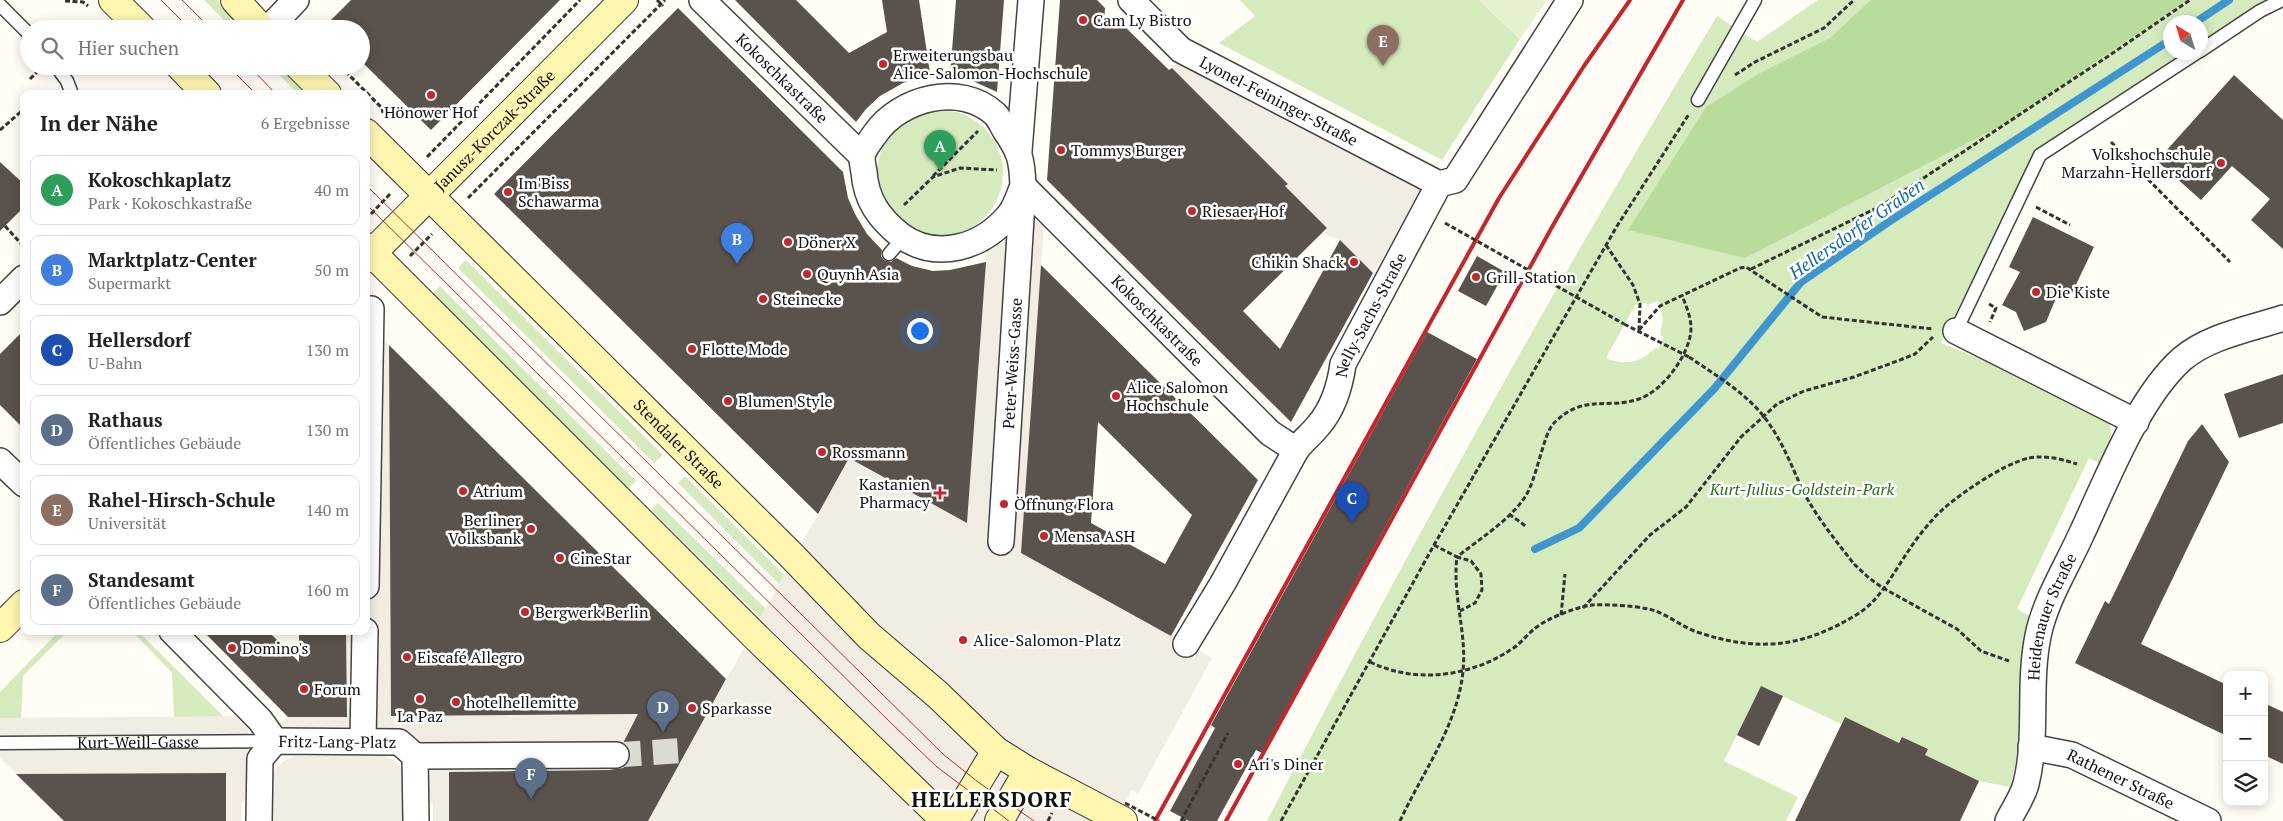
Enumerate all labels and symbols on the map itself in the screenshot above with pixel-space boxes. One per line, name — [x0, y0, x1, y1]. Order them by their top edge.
place label: Cam Ly Bistro — [1093, 9, 1192, 31]
marker: Cam Ly Bistro — [1077, 14, 1089, 26]
north arrow — [2163, 15, 2208, 60]
pin: E — [1367, 25, 1399, 66]
street label: Kokoschkastraße — [731, 28, 833, 128]
place label: Erweiterungsbau Alice-Salomon-Hochschule — [893, 44, 1088, 84]
street label: Lyonel-Feininger-Straße — [1196, 51, 1362, 151]
marker: Erweiterungsbau Alice-Salomon-Hochschule — [877, 58, 889, 70]
street label: Janusz-Korczak-Straße — [429, 65, 560, 196]
marker: Hönower Hof — [425, 89, 437, 101]
place label: Hönower Hof — [384, 101, 480, 123]
pin: A — [924, 130, 956, 171]
place label: Tommys Burger — [1071, 139, 1184, 161]
place label: Volkshochschule Marzahn-Hellersdorf — [2062, 143, 2213, 183]
marker: Tommys Burger — [1055, 144, 1067, 156]
marker: Volkshochschule Marzahn-Hellersdorf — [2215, 157, 2227, 169]
place label: Im'Biss Schawarma — [518, 172, 599, 212]
water label: Hellersdorfer Graben — [1783, 172, 1929, 285]
marker: Im'Biss Schawarma — [502, 186, 514, 198]
place label: Riesaer Hof — [1202, 200, 1286, 222]
marker: Riesaer Hof — [1186, 205, 1198, 217]
pin: B — [721, 223, 753, 264]
place label: Döner X — [798, 231, 857, 253]
marker: Döner X — [782, 236, 794, 248]
street label: Nelly-Sachs-Straße — [1330, 249, 1411, 379]
place label: Chikin Shack — [1251, 251, 1345, 273]
marker: Chikin Shack — [1348, 256, 1360, 268]
place label: Quynh Asia — [817, 263, 899, 285]
place label: Grill-Station — [1486, 266, 1577, 288]
marker: Quynh Asia — [801, 268, 813, 280]
street label: Kokoschkastraße — [1107, 270, 1208, 371]
marker: Grill-Station — [1470, 271, 1482, 283]
place label: Die Kiste — [2046, 281, 2110, 303]
marker: Die Kiste — [2030, 286, 2042, 298]
place label: Steinecke — [773, 288, 842, 310]
marker: Steinecke — [757, 293, 769, 305]
street label: Peter-Weiss-Gasse — [997, 297, 1027, 430]
your location — [907, 318, 933, 344]
place label: Flotte Mode — [702, 338, 788, 360]
marker: Flotte Mode — [686, 343, 698, 355]
place label: Alice Salomon Hochschule — [1126, 376, 1229, 416]
place label: Blumen Style — [738, 390, 833, 412]
marker: Alice Salomon Hochschule — [1110, 390, 1122, 402]
street label: Stendaler Straße — [629, 394, 729, 493]
marker: Blumen Style — [722, 395, 734, 407]
place label: Rossmann — [832, 441, 906, 463]
marker: Rossmann — [816, 446, 828, 458]
place label: Kastanien Pharmacy — [859, 473, 931, 513]
park label: Kurt-Julius-Goldstein-Park — [1709, 478, 1894, 500]
place label: Atrium — [473, 480, 523, 502]
pin: C — [1336, 482, 1368, 523]
marker: Atrium — [457, 485, 469, 497]
marker: Kastanien Pharmacy — [934, 487, 946, 499]
place label: Öffnung Flora — [1014, 493, 1114, 515]
marker: Öffnung Flora — [998, 498, 1010, 510]
place label: Berliner Volksbank — [448, 509, 522, 549]
marker: Berliner Volksbank — [525, 523, 537, 535]
place label: Mensa ASH — [1054, 525, 1136, 547]
marker: Mensa ASH — [1038, 530, 1050, 542]
place label: CineStar — [570, 547, 632, 569]
street label: Heidenauer Straße — [2022, 549, 2082, 681]
marker: CineStar — [554, 552, 566, 564]
place label: Bergwerk Berlin — [535, 601, 649, 623]
marker: Bergwerk Berlin — [519, 606, 531, 618]
place label: Alice-Salomon-Platz — [973, 629, 1121, 651]
marker: Alice-Salomon-Platz — [957, 634, 969, 646]
place label: Domino's — [242, 637, 309, 659]
marker: Domino's — [226, 642, 238, 654]
place label: Eiscafé Allegro — [417, 646, 523, 668]
marker: Eiscafé Allegro — [401, 651, 413, 663]
place label: Forum — [314, 678, 361, 700]
marker: Forum — [298, 683, 310, 695]
place label: hotelhellemitte — [466, 691, 577, 713]
pin: D — [647, 691, 679, 732]
marker: La Paz — [414, 693, 426, 705]
marker: hotelhellemitte — [450, 696, 462, 708]
place label: Sparkasse — [702, 697, 772, 719]
marker: Sparkasse — [686, 702, 698, 714]
place label: La Paz — [397, 705, 443, 727]
street label: Fritz-Lang-Platz — [279, 730, 397, 753]
street label: Kurt-Weill-Gasse — [77, 731, 199, 753]
street label: Rathener Straße — [2064, 743, 2178, 814]
place label: Ari's Diner — [1248, 753, 1324, 775]
pin: F — [515, 758, 547, 799]
marker: Ari's Diner — [1232, 758, 1244, 770]
district label: HELLERSDORF — [911, 785, 1073, 813]

